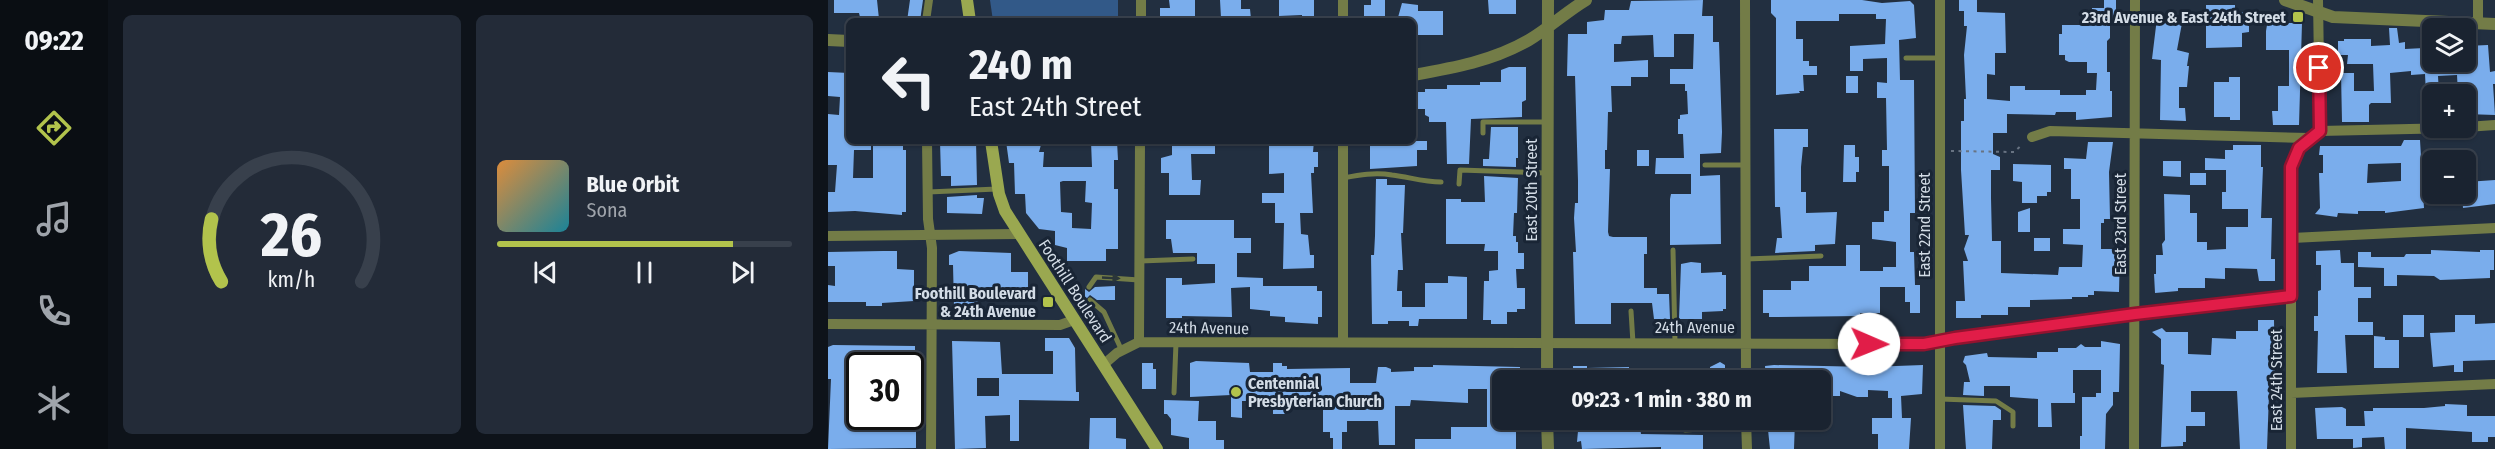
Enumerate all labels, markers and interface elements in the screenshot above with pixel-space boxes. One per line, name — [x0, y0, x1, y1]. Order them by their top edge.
place label: 23rd Avenue & East 24th Street — [2081, 8, 2286, 27]
marker: 23rd Avenue & East 24th Street — [2291, 10, 2305, 24]
map controls — [2422, 18, 2476, 204]
button: layers — [2422, 18, 2476, 72]
text: 09:22 — [24, 25, 84, 57]
text: 240 m — [969, 40, 1073, 90]
icon: left — [870, 42, 948, 120]
pin — [2293, 42, 2344, 93]
icon: arrive — [2302, 51, 2335, 84]
button: + — [2422, 84, 2476, 138]
text: East 24th Street — [969, 91, 1141, 123]
icon: directions — [33, 107, 75, 149]
street label: East 20th Street — [1522, 138, 1541, 242]
button: − — [2422, 150, 2476, 204]
text: Blue Orbit — [587, 171, 679, 198]
street label: East 22nd Street — [1915, 172, 1934, 278]
street label: East 23rd Street — [2111, 172, 2130, 275]
icon: music — [33, 198, 75, 240]
text: 26 — [260, 198, 323, 273]
text: Sona — [587, 198, 627, 222]
street label: Foothill Boulevard — [1035, 236, 1115, 346]
icon: previous — [529, 256, 562, 289]
icon: pause — [628, 256, 661, 289]
icon: next — [726, 256, 759, 289]
text: km/h — [268, 267, 316, 293]
one-way arrow — [1102, 274, 1121, 283]
place label: Foothill Boulevard & 24th Avenue — [915, 284, 1036, 321]
icon: phone — [33, 290, 75, 332]
marker: Foothill Boulevard & 24th Avenue — [1041, 295, 1055, 309]
position arrow — [1837, 312, 1901, 376]
street label: 24th Avenue — [1169, 318, 1249, 338]
street label: 24th Avenue — [1655, 318, 1735, 337]
street label: East 24th Street — [2267, 328, 2286, 431]
speed limit sign: 30 — [846, 352, 924, 430]
place label: Centennial Presbyterian Church — [1248, 374, 1382, 411]
icon: climate — [33, 382, 75, 424]
marker: Centennial Presbyterian Church — [1229, 385, 1243, 399]
text: 09:23 · 1 min · 380 m — [1571, 386, 1752, 413]

